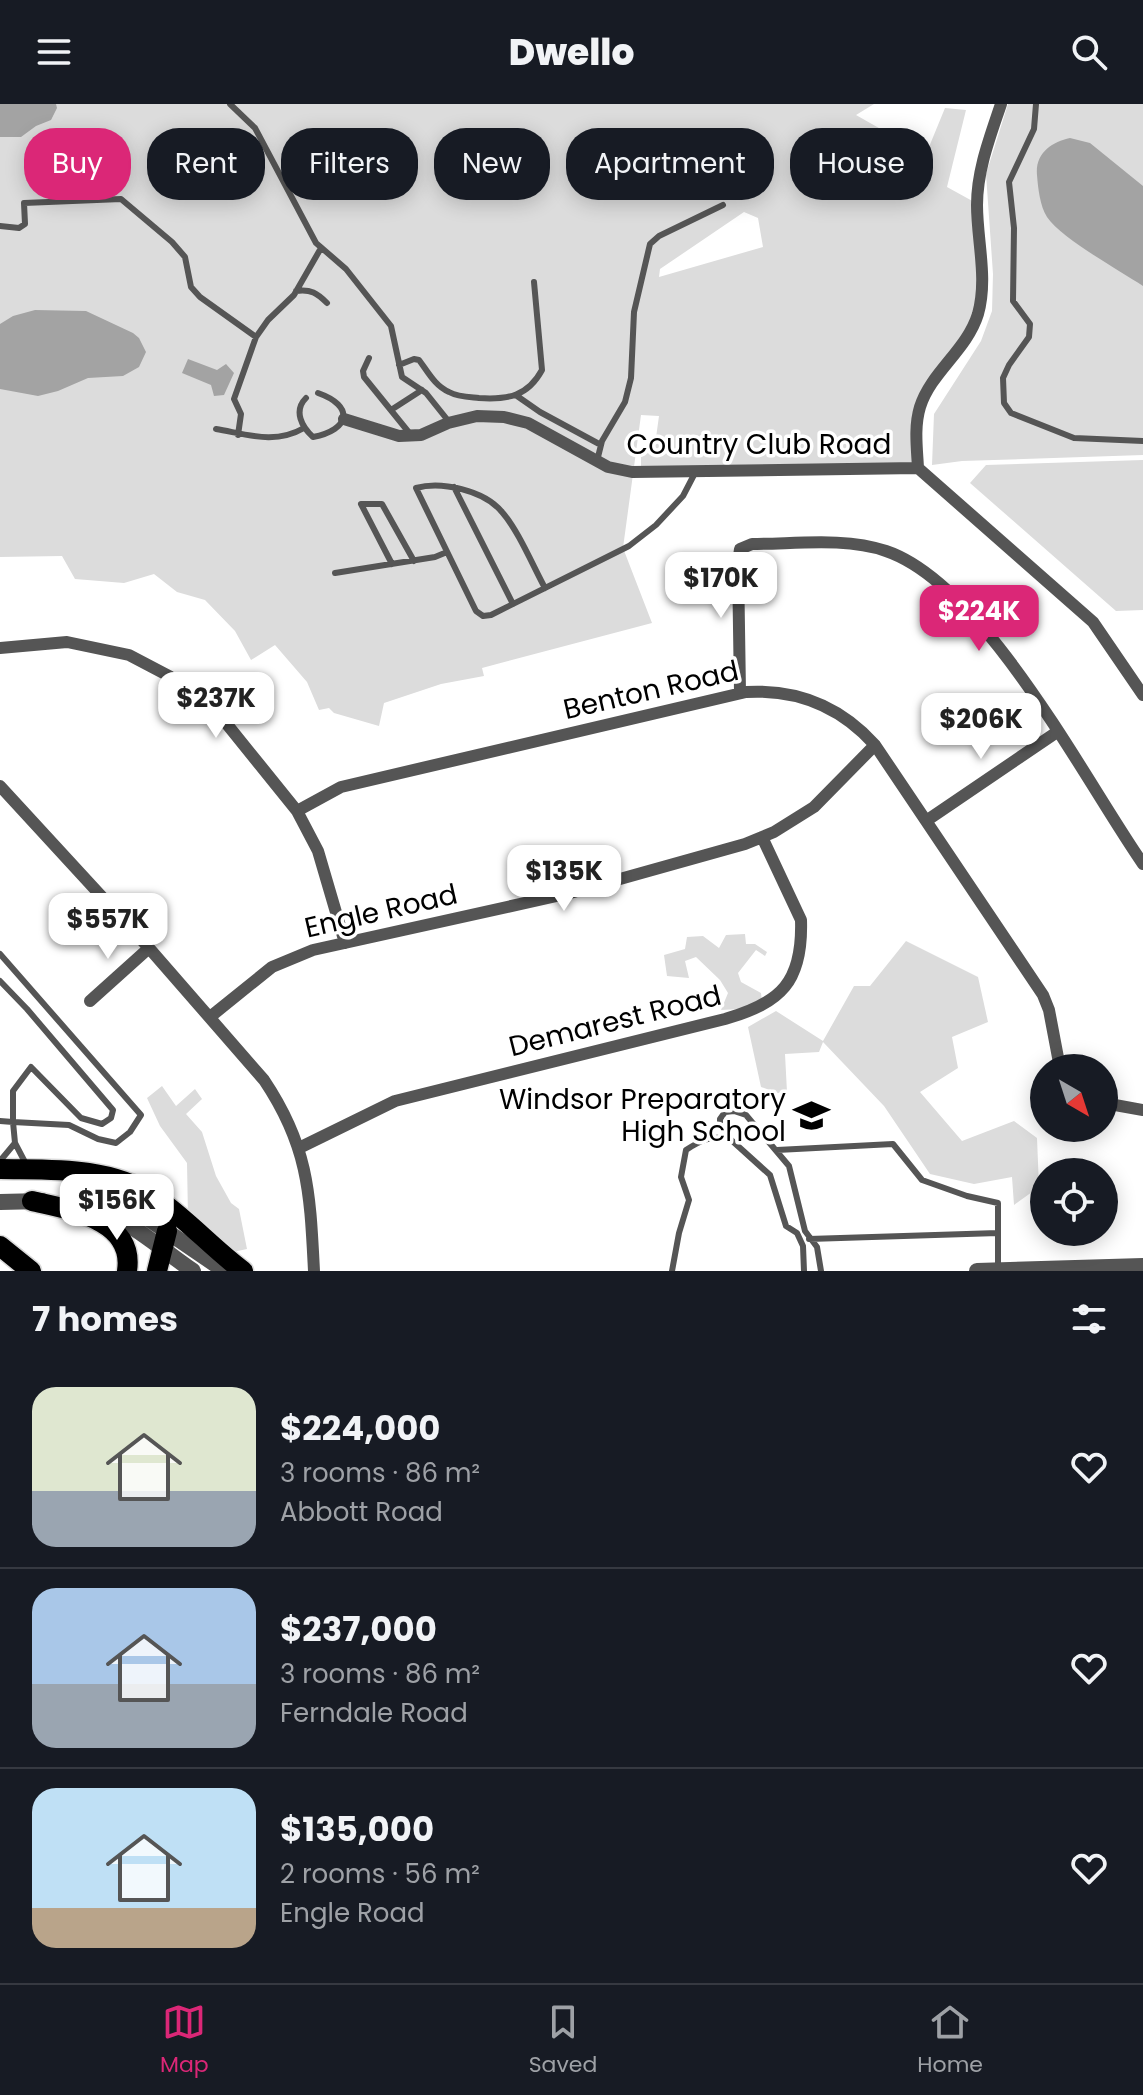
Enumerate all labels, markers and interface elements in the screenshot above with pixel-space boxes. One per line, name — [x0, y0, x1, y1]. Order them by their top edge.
text: Dwello — [509, 27, 634, 78]
icon: menu — [32, 30, 76, 74]
icon: search — [1067, 30, 1111, 74]
chip: Buy — [24, 128, 131, 200]
chip: Rent — [147, 128, 265, 200]
chip: Filters — [281, 128, 418, 200]
chip: New — [434, 128, 550, 200]
chip: Apartment — [566, 128, 774, 200]
chip: House — [790, 128, 933, 200]
street label: Country Club Road — [627, 425, 891, 464]
pin: $170K — [665, 552, 777, 620]
text: $170K — [683, 560, 759, 596]
pin: $224K — [923, 585, 1035, 653]
text: $224K — [938, 593, 1020, 629]
street label: Benton Road — [560, 651, 742, 729]
pin: $237K — [160, 672, 272, 740]
text: $237K — [176, 680, 256, 716]
pin: $206K — [925, 693, 1037, 761]
text: $206K — [939, 701, 1023, 737]
pin: $135K — [508, 845, 620, 913]
text: $135K — [525, 853, 603, 889]
street label: Engle Road — [301, 874, 461, 948]
pin: $557K — [52, 893, 164, 961]
text: $557K — [67, 901, 149, 937]
street label: Demarest Road — [505, 976, 725, 1066]
north arrow — [1030, 1054, 1118, 1142]
map controls — [1030, 1054, 1118, 1246]
place label: Windsor Preparatory High School — [499, 1080, 786, 1151]
school or university icon: Windsor Preparatory High School — [793, 1096, 831, 1134]
button: locate — [1030, 1158, 1118, 1246]
pin: $156K — [61, 1174, 173, 1242]
text: $156K — [78, 1182, 156, 1218]
text: 7 homes — [32, 1295, 178, 1343]
icon: filters — [1067, 1297, 1111, 1341]
text: $224,000 — [280, 1404, 440, 1452]
icon: home — [96, 1419, 192, 1515]
icon: heart — [1067, 1445, 1111, 1489]
text: 3 rooms · 86 m² — [280, 1455, 480, 1491]
text: Abbott Road — [280, 1494, 443, 1530]
text: $237,000 — [280, 1605, 437, 1653]
icon: home — [96, 1620, 192, 1716]
icon: heart — [1067, 1646, 1111, 1690]
text: 3 rooms · 86 m² — [280, 1656, 480, 1692]
text: Ferndale Road — [280, 1695, 468, 1731]
text: $135,000 — [280, 1805, 434, 1853]
icon: home — [96, 1820, 192, 1916]
icon: heart — [1067, 1846, 1111, 1890]
text: 2 rooms · 56 m² — [280, 1856, 480, 1892]
text: Engle Road — [280, 1895, 425, 1931]
tab: Map — [160, 2000, 209, 2081]
tab: Saved — [529, 2000, 597, 2081]
tab: Home — [917, 2000, 983, 2081]

